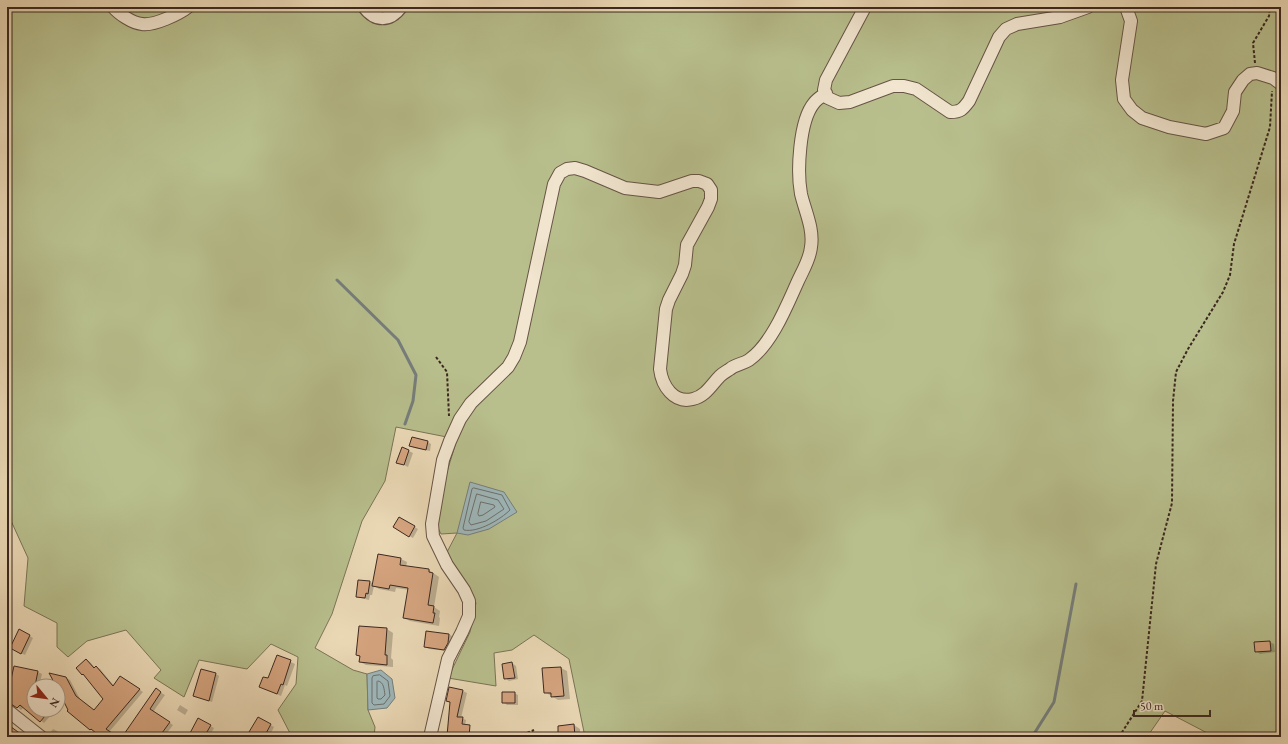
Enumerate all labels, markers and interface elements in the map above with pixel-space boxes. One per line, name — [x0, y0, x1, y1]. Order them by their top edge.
north arrow — [26, 678, 66, 718]
scale bar — [1134, 692, 1210, 718]
text: N — [46, 696, 63, 710]
text: 50 m — [1140, 698, 1164, 714]

